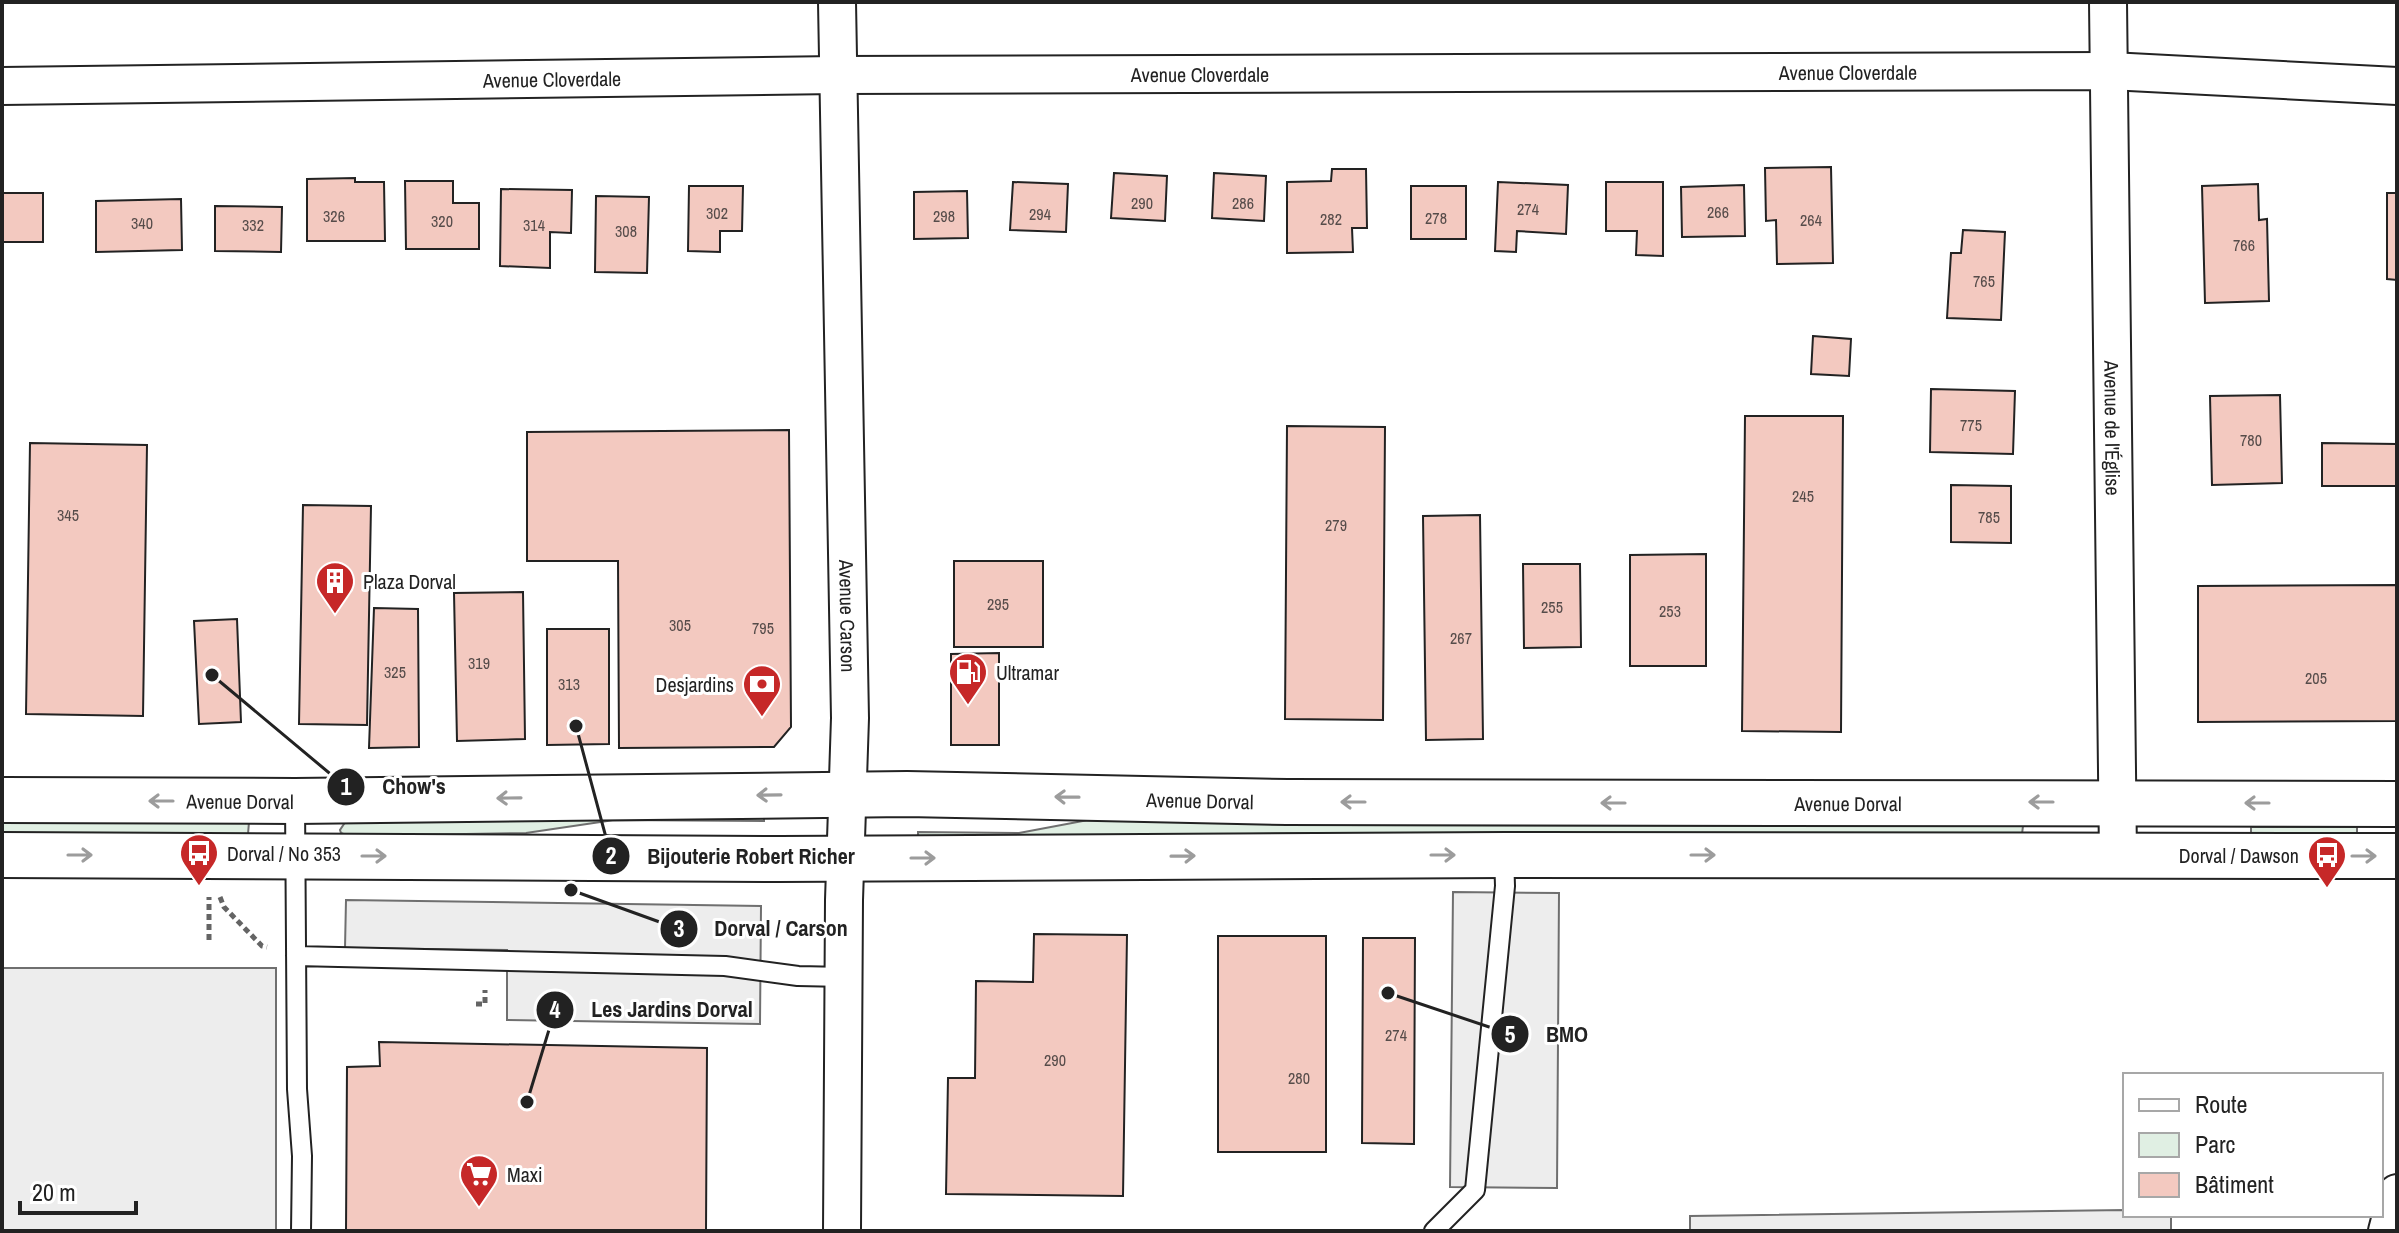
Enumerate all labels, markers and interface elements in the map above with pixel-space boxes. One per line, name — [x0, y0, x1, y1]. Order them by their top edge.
street label: Avenue Cloverdale — [1778, 58, 1917, 86]
street label: Avenue Cloverdale — [1130, 60, 1269, 88]
street label: Avenue Cloverdale — [482, 64, 621, 93]
house number: 290 — [1131, 192, 1153, 214]
house number: 286 — [1232, 192, 1254, 214]
house number: 274 — [1517, 198, 1539, 220]
house number: 266 — [1707, 201, 1729, 223]
house number: 302 — [706, 202, 728, 224]
house number: 294 — [1029, 203, 1051, 225]
house number: 326 — [323, 205, 345, 227]
house number: 298 — [933, 205, 955, 227]
house number: 278 — [1425, 207, 1447, 229]
house number: 282 — [1320, 208, 1342, 230]
house number: 264 — [1800, 209, 1822, 231]
house number: 320 — [431, 210, 453, 232]
house number: 340 — [131, 212, 153, 234]
house number: 332 — [242, 214, 264, 236]
house number: 314 — [523, 214, 545, 236]
house number: 308 — [615, 220, 637, 242]
house number: 766 — [2233, 234, 2255, 256]
house number: 765 — [1973, 270, 1995, 292]
street label: Avenue de l'Église — [2099, 359, 2127, 496]
house number: 775 — [1960, 414, 1982, 436]
house number: 780 — [2240, 429, 2262, 451]
house number: 245 — [1792, 485, 1814, 507]
house number: 345 — [57, 504, 79, 526]
house number: 785 — [1978, 506, 2000, 528]
house number: 279 — [1325, 514, 1347, 536]
street label: Avenue Carson — [834, 558, 863, 673]
building icon: Plaza Dorval — [314, 560, 356, 615]
place label: Plaza Dorval — [363, 568, 456, 595]
house number: 295 — [987, 593, 1009, 615]
house number: 255 — [1541, 596, 1563, 618]
house number: 253 — [1659, 600, 1681, 622]
house number: 305 — [669, 614, 691, 636]
house number: 795 — [752, 617, 774, 639]
house number: 267 — [1450, 627, 1472, 649]
fuel station icon: Ultramar — [947, 651, 989, 706]
house number: 319 — [468, 652, 490, 674]
place label: Ultramar — [996, 659, 1059, 686]
house number: 325 — [384, 661, 406, 683]
bank icon: Desjardins — [741, 663, 783, 718]
house number: 205 — [2305, 667, 2327, 689]
place label: Desjardins — [656, 671, 734, 698]
house number: 313 — [558, 673, 580, 695]
callout: Chow's — [326, 764, 462, 810]
text: 1 — [341, 770, 352, 802]
text: Chow's — [382, 771, 446, 801]
street label: Avenue Dorval — [1145, 786, 1254, 815]
street label: Avenue Dorval — [185, 787, 294, 814]
one-way arrow — [756, 788, 783, 803]
one-way arrow — [1054, 789, 1081, 805]
street label: Avenue Dorval — [1793, 789, 1902, 817]
one-way arrow — [496, 791, 523, 806]
one-way arrow — [148, 793, 175, 808]
one-way arrow — [1340, 794, 1367, 810]
one-way arrow — [2028, 794, 2055, 810]
one-way arrow — [1600, 795, 1627, 811]
one-way arrow — [2244, 795, 2271, 811]
bus stop icon: Dorval / No 353 — [178, 832, 220, 887]
callout: Bijouterie Robert Richer — [591, 833, 871, 879]
bus stop icon: Dorval / Dawson — [2306, 834, 2348, 889]
text: 2 — [606, 839, 617, 871]
place label: Dorval / No 353 — [227, 840, 341, 867]
text: Bijouterie Robert Richer — [647, 841, 855, 871]
place label: Dorval / Dawson — [2179, 842, 2299, 869]
one-way arrow — [66, 847, 93, 863]
one-way arrow — [1429, 847, 1456, 863]
one-way arrow — [1689, 847, 1716, 863]
one-way arrow — [360, 848, 387, 864]
one-way arrow — [2350, 848, 2377, 864]
one-way arrow — [1169, 849, 1196, 864]
one-way arrow — [909, 850, 936, 866]
callout: Dorval / Carson — [659, 906, 864, 952]
text: 3 — [674, 912, 685, 944]
text: Dorval / Carson — [714, 913, 848, 943]
callout: Les Jardins Dorval — [535, 987, 769, 1033]
text: 4 — [550, 993, 561, 1025]
text: Les Jardins Dorval — [591, 994, 753, 1024]
callout: BMO — [1490, 1011, 1604, 1057]
text: 5 — [1505, 1018, 1516, 1050]
text: BMO — [1546, 1019, 1588, 1049]
house number: 274 — [1385, 1024, 1407, 1046]
house number: 290 — [1044, 1049, 1066, 1071]
house number: 280 — [1288, 1067, 1310, 1089]
legend — [2123, 1073, 2383, 1217]
text: Route — [2195, 1088, 2248, 1120]
text: Parc — [2195, 1128, 2236, 1160]
supermarket icon: Maxi — [458, 1153, 500, 1208]
place label: Maxi — [507, 1161, 543, 1188]
scale bar — [20, 1165, 136, 1215]
text: Bâtiment — [2195, 1168, 2274, 1200]
text: 20 m — [32, 1176, 76, 1208]

